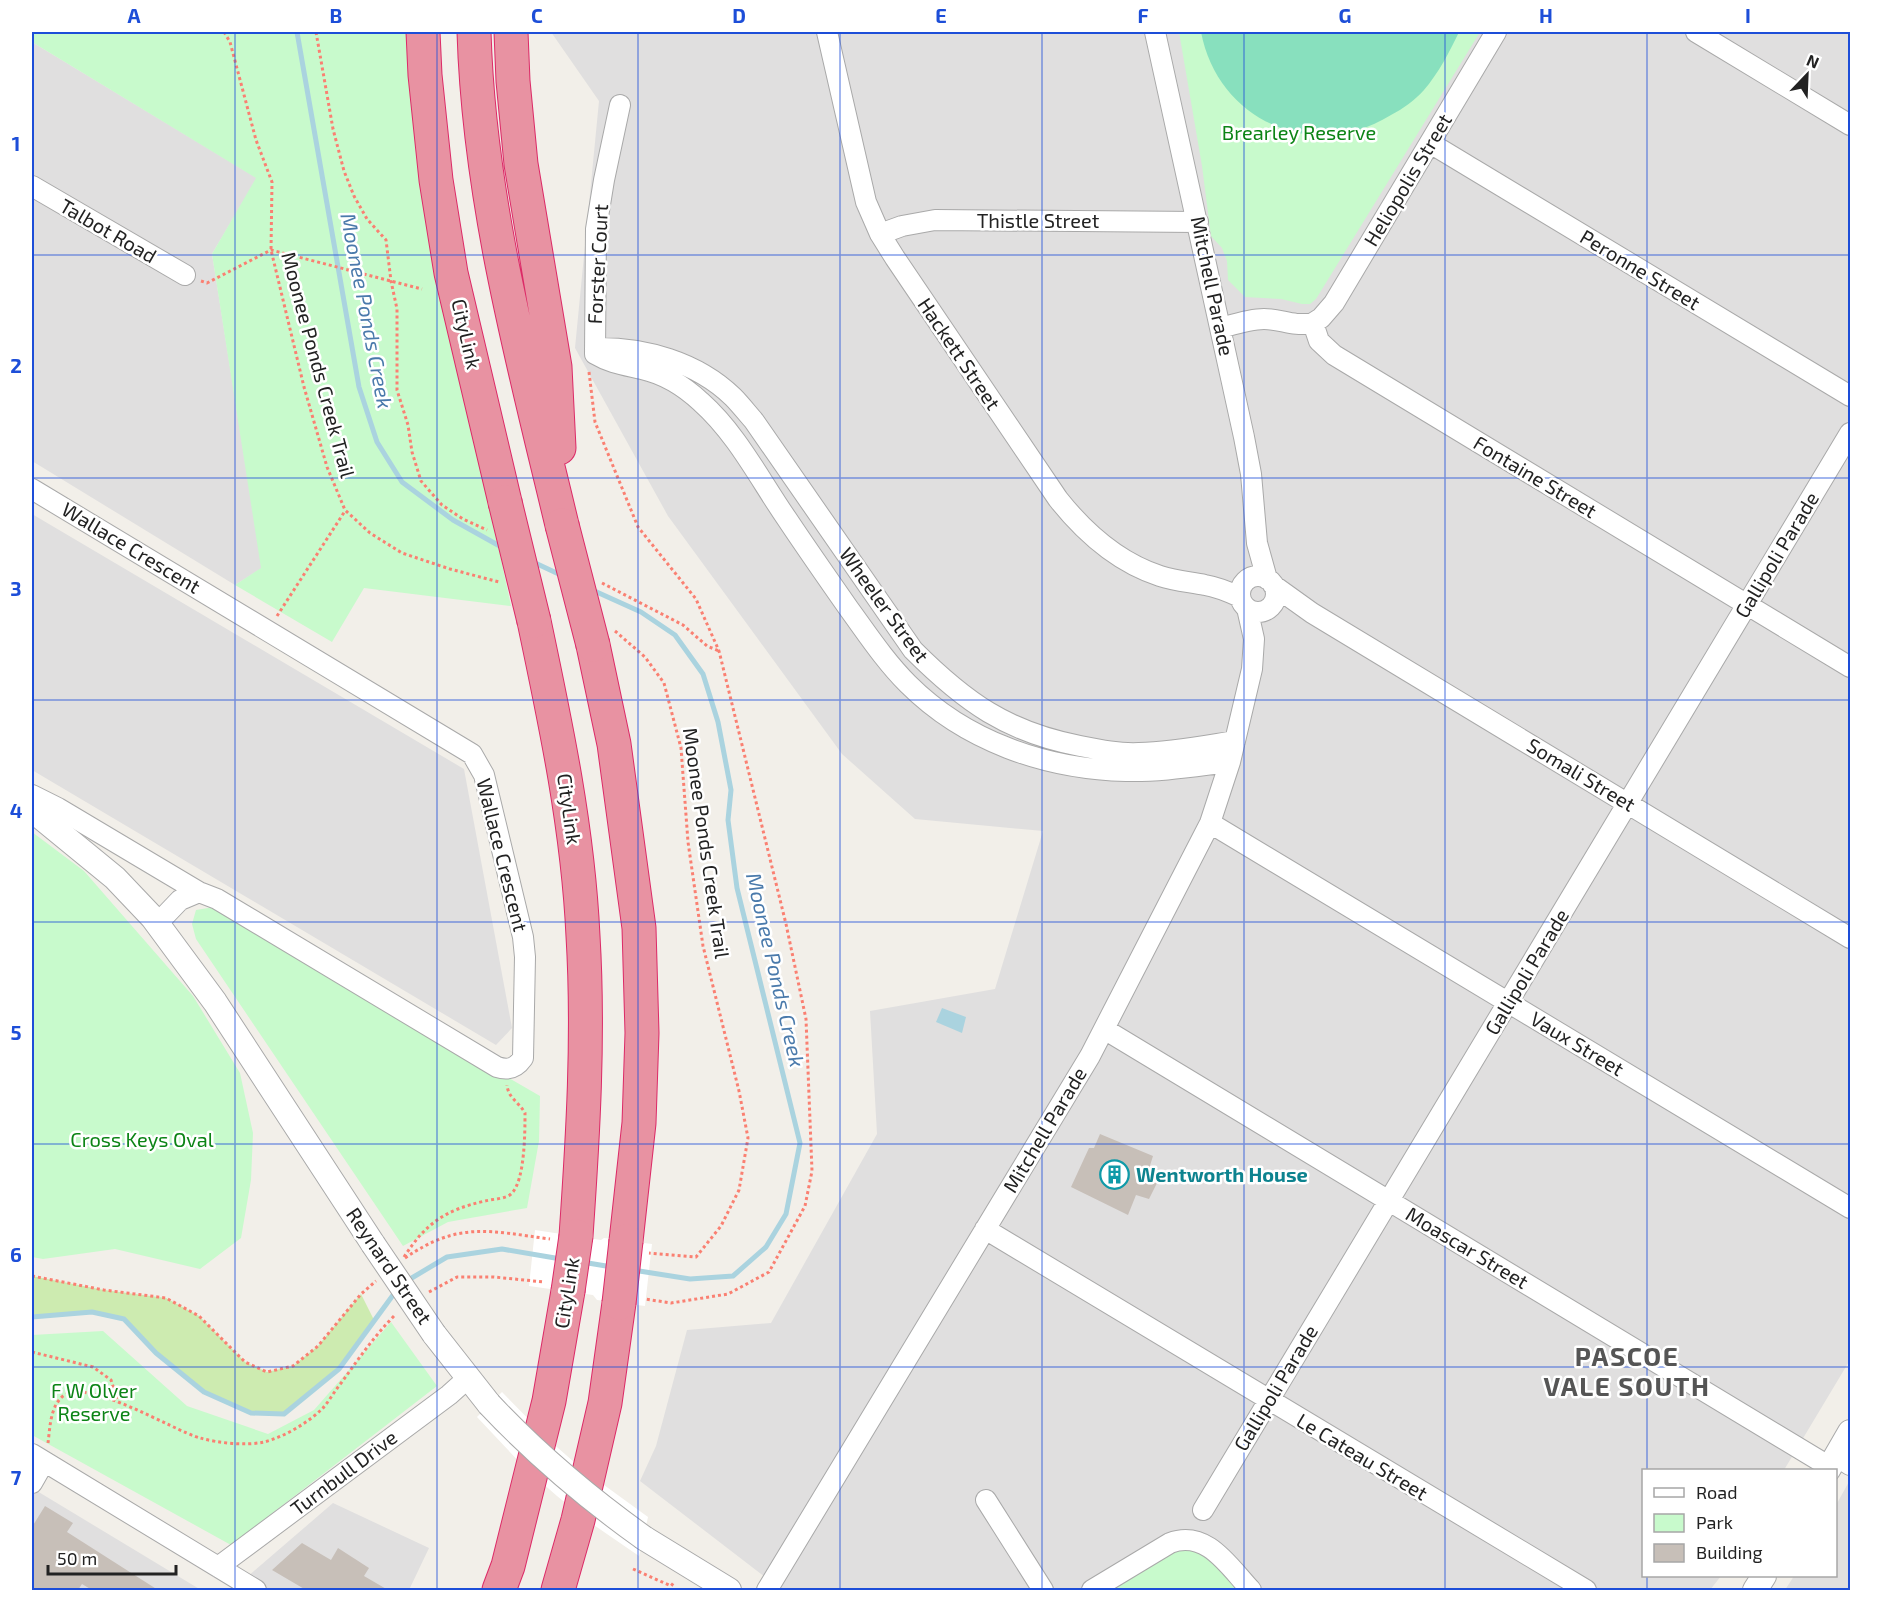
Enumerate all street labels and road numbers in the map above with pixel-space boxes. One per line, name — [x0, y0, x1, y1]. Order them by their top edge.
street label: Heliopolis Street — [1358, 109, 1456, 250]
street label: Talbot Road — [56, 193, 161, 267]
street label: Forster Court — [582, 203, 612, 325]
street label: Thistle Street — [977, 208, 1100, 232]
street label: Mitchell Parade — [1186, 214, 1239, 358]
street label: Peronne Street — [1576, 224, 1705, 315]
street label: Moonee Ponds Creek Trail — [277, 249, 361, 480]
street label: Hackett Street — [914, 293, 1006, 414]
street label: CityLink — [447, 296, 487, 371]
street label: Fontaine Street — [1470, 430, 1602, 523]
street label: Gallipoli Parade — [1729, 487, 1823, 622]
street label: Wallace Crescent — [58, 496, 205, 598]
street label: Wheeler Street — [835, 542, 935, 667]
street label: Moonee Ponds Creek Trail — [679, 726, 735, 960]
street label: Somali Street — [1523, 732, 1640, 816]
street label: CityLink — [553, 772, 587, 846]
street label: Wallace Crescent — [472, 776, 534, 934]
street label: Gallipoli Parade — [1479, 904, 1573, 1039]
street label: Vaux Street — [1527, 1006, 1629, 1081]
street label: Mitchell Parade — [997, 1062, 1091, 1197]
street label: Moascar Street — [1402, 1201, 1533, 1293]
street label: Reynard Street — [342, 1203, 438, 1329]
street label: CityLink — [549, 1256, 583, 1330]
street label: Gallipoli Parade — [1228, 1320, 1322, 1455]
street label: Le Cateau Street — [1293, 1408, 1433, 1505]
street label: Turnbull Drive — [285, 1424, 401, 1520]

